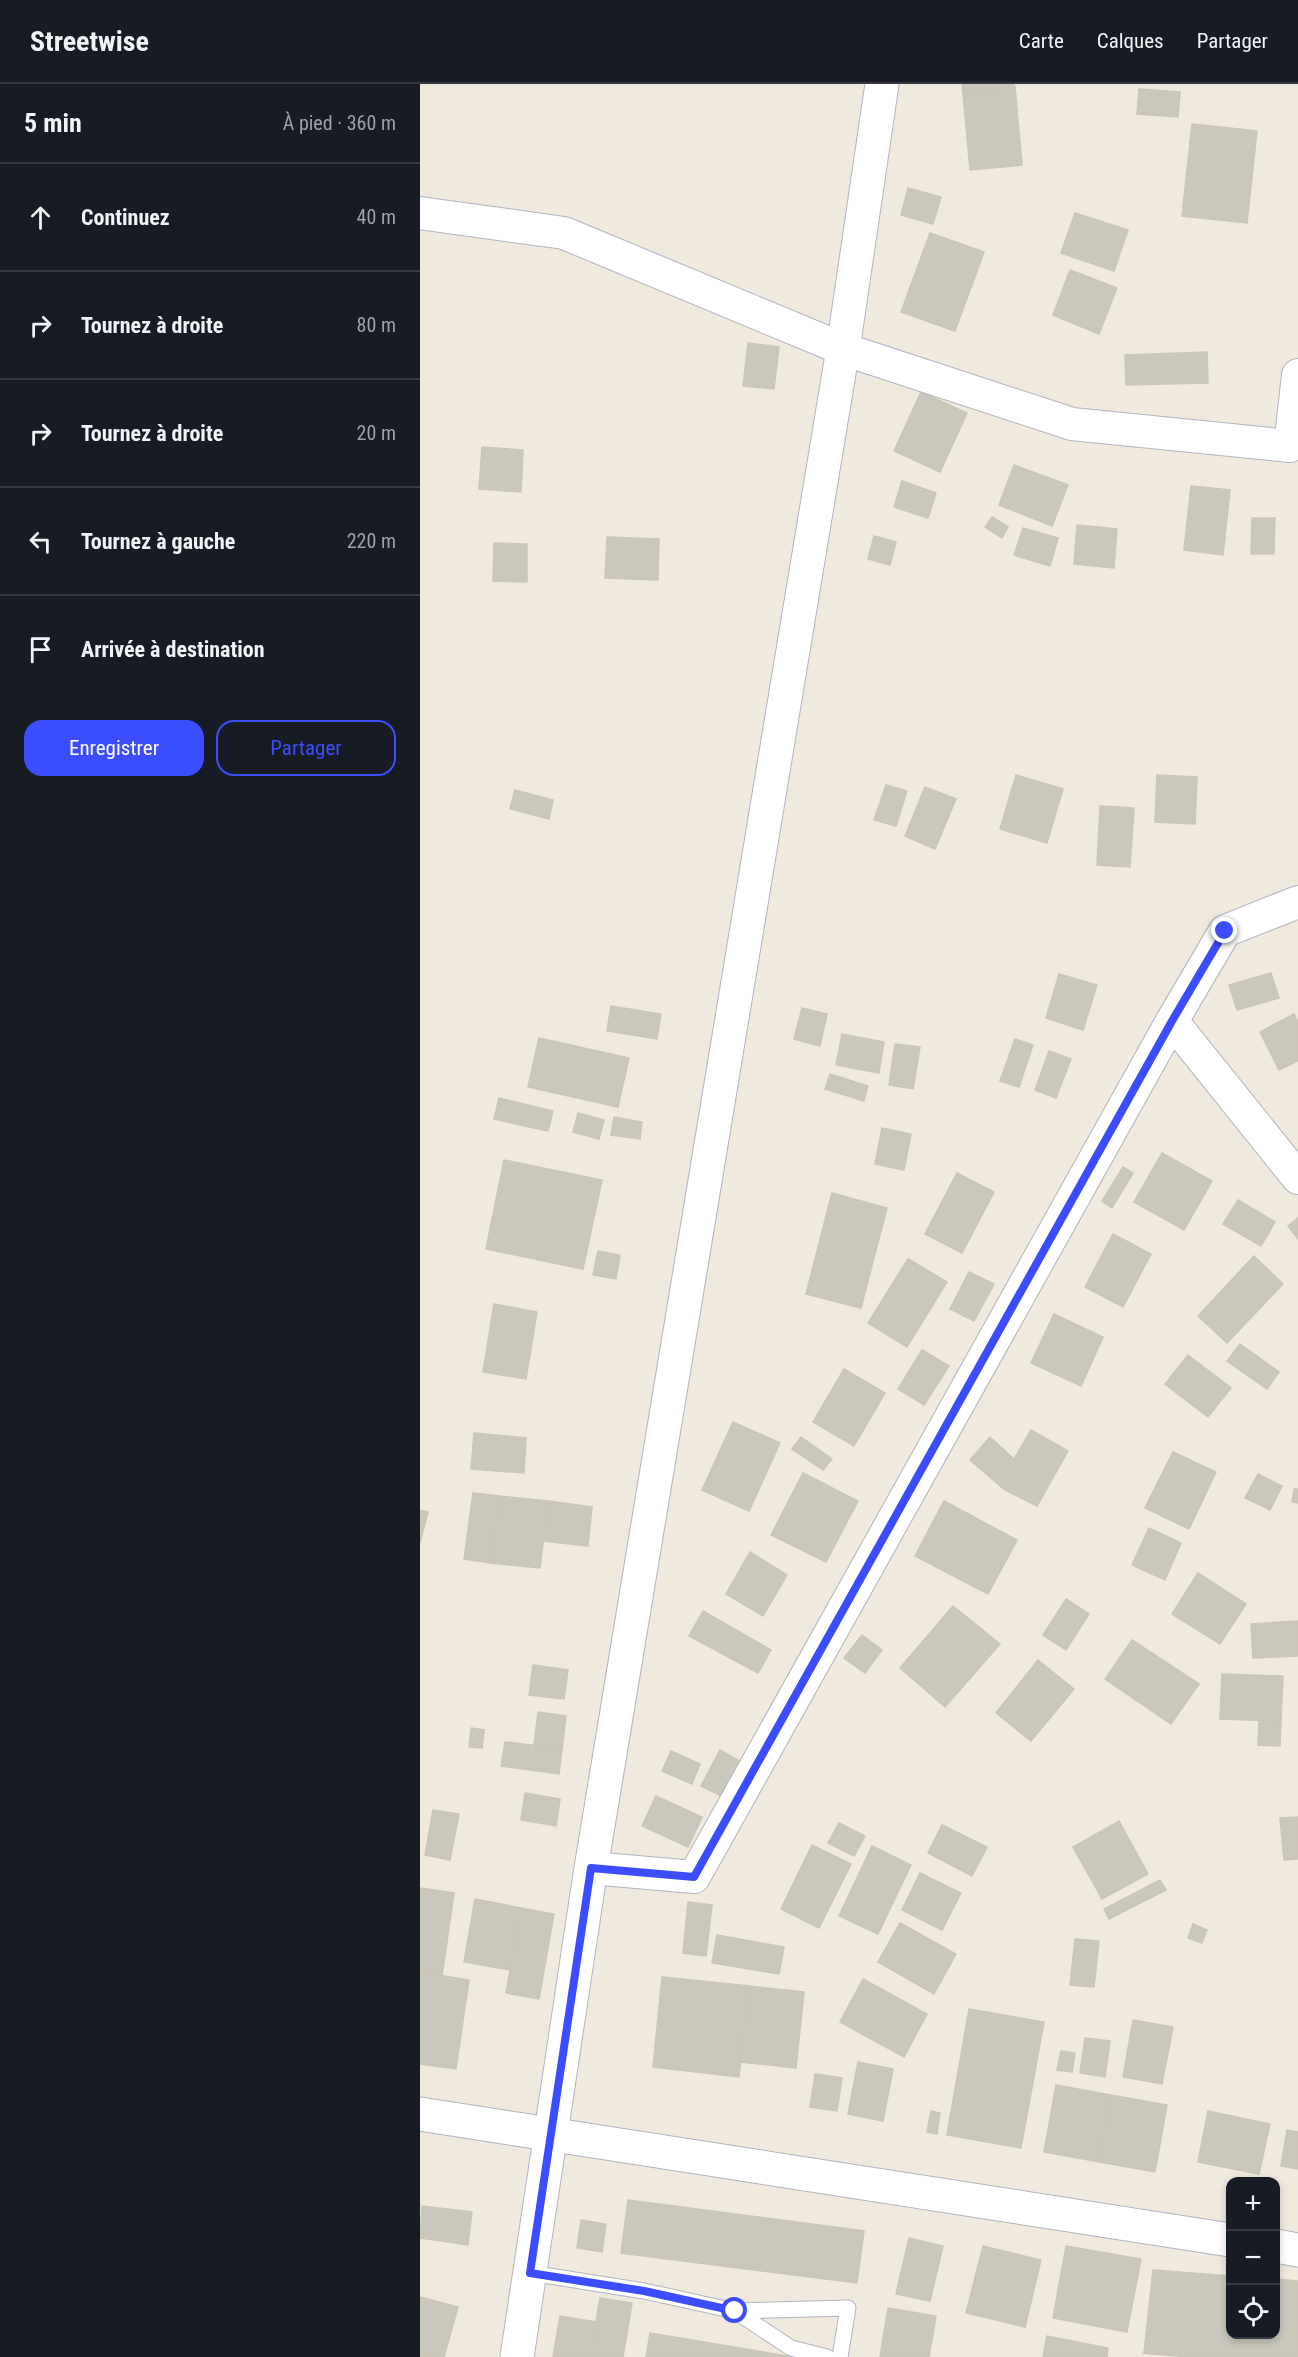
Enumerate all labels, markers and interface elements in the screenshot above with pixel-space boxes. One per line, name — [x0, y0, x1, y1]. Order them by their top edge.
text: Streetwise — [30, 25, 149, 58]
text: Carte — [1019, 29, 1064, 53]
text: Calques — [1097, 29, 1164, 53]
text: Partager — [1197, 29, 1268, 53]
text: 5 min — [24, 108, 82, 138]
text: À pied · 360 m — [283, 111, 396, 135]
icon: ahead — [24, 201, 57, 234]
text: Continuez — [81, 205, 170, 230]
text: 40 m — [357, 205, 396, 229]
icon: right — [24, 309, 57, 342]
text: Tournez à droite — [81, 313, 223, 338]
text: 80 m — [357, 313, 396, 337]
icon: right — [24, 417, 57, 450]
text: Tournez à droite — [81, 421, 223, 446]
text: 20 m — [357, 421, 396, 445]
icon: left — [24, 525, 57, 558]
text: Tournez à gauche — [81, 529, 235, 554]
text: 220 m — [347, 529, 396, 553]
icon: arrive — [24, 633, 57, 666]
text: Arrivée à destination — [81, 637, 265, 662]
button: Enregistrer — [24, 720, 204, 776]
button: Partager — [216, 720, 396, 776]
route end — [1211, 917, 1237, 943]
map controls — [1226, 2177, 1280, 2339]
button: + — [1226, 2177, 1280, 2231]
button: − — [1226, 2231, 1280, 2285]
button: locate — [1226, 2285, 1280, 2339]
route start — [721, 2297, 747, 2323]

